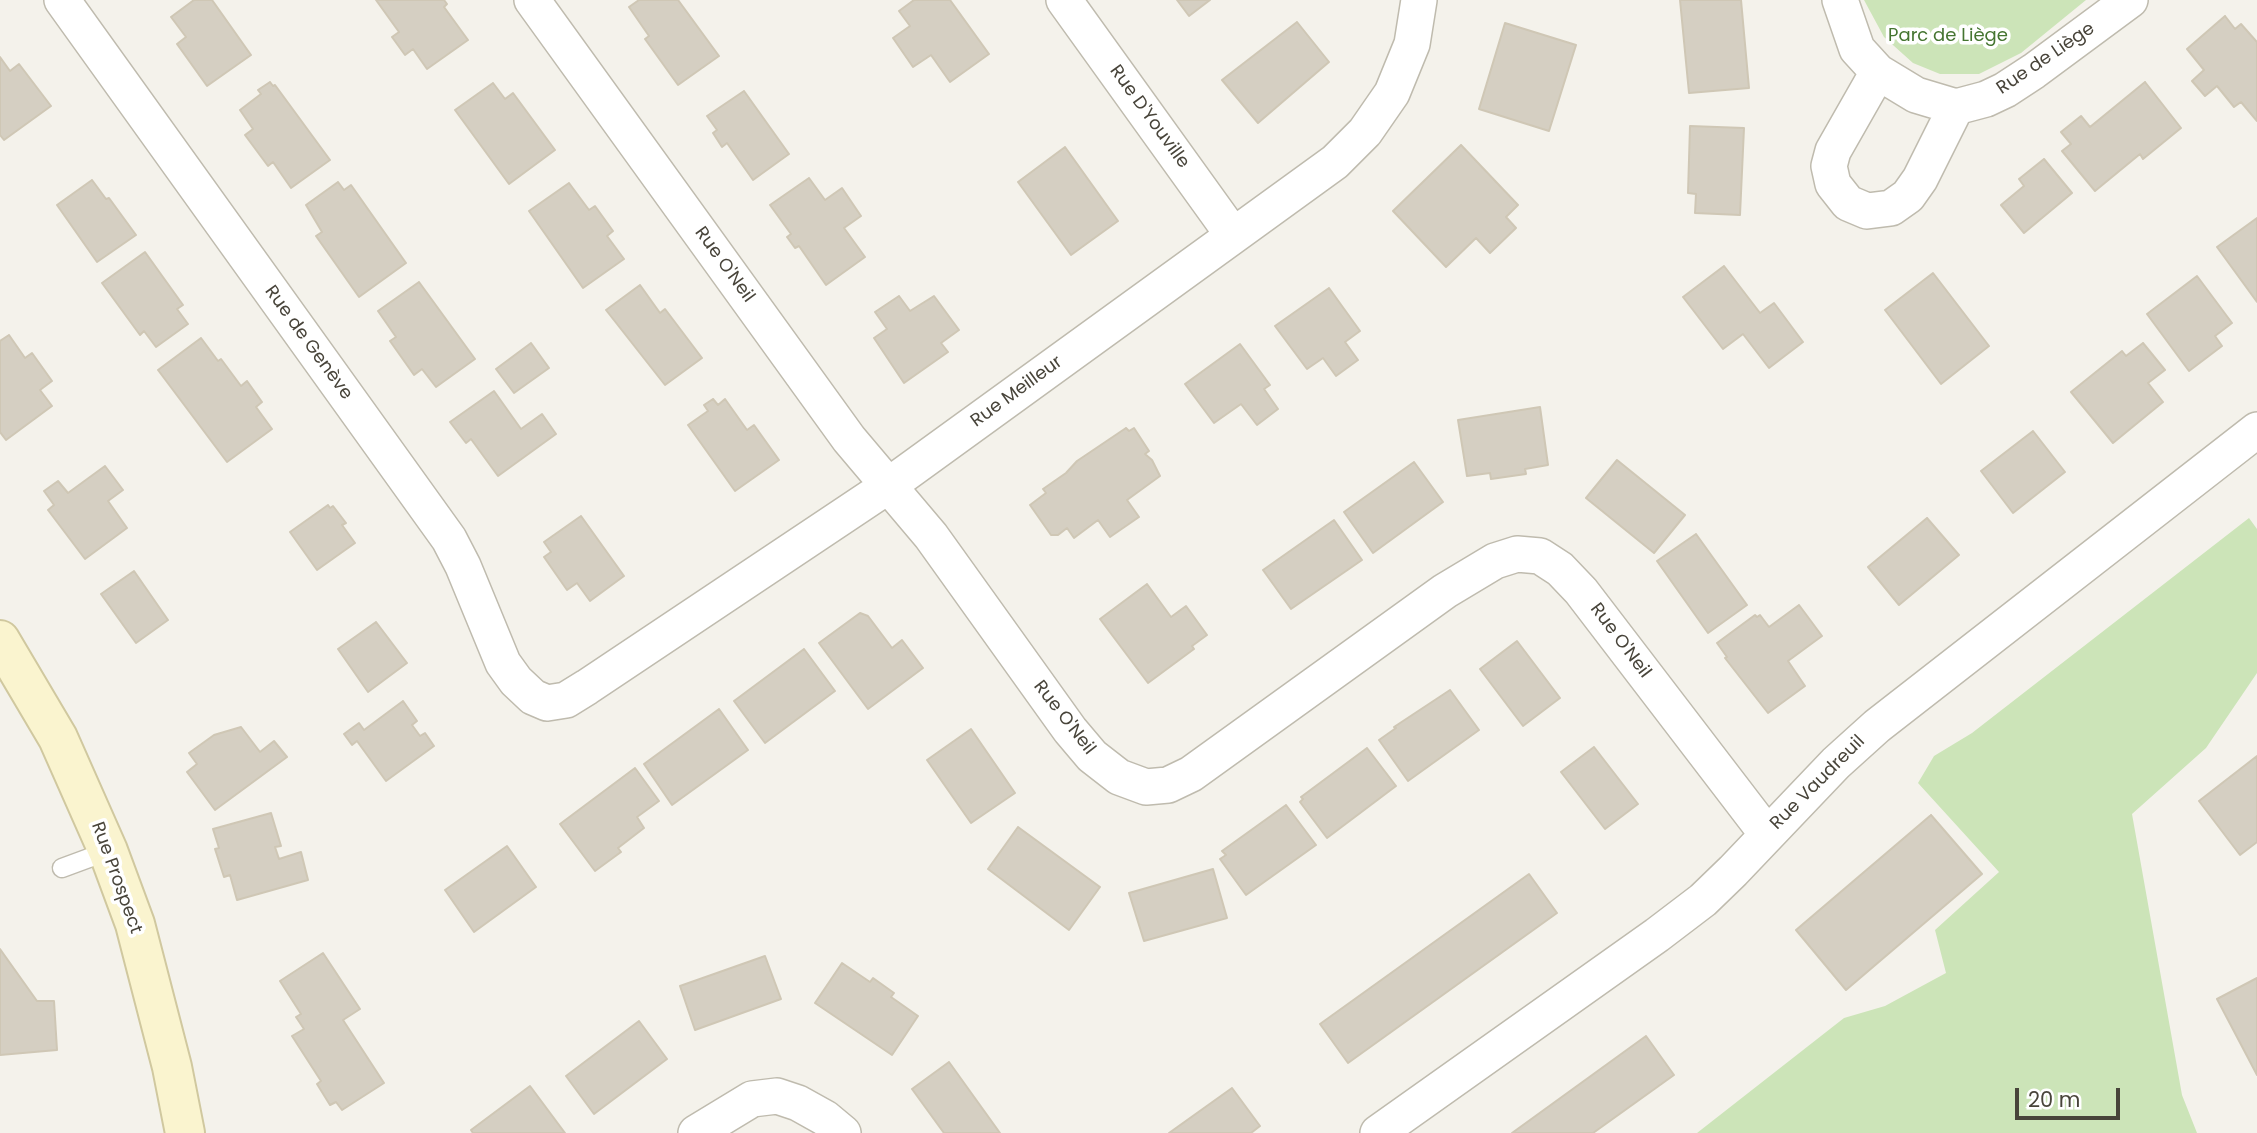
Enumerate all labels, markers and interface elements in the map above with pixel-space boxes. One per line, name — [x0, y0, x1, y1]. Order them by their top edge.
street label: Rue de Liège — [1993, 18, 2099, 100]
park label: Parc de Liège — [1888, 25, 2008, 47]
street label: Rue D'Youville — [1104, 61, 1194, 173]
street label: Rue O'Neil — [689, 223, 759, 307]
street label: Rue de Genève — [259, 282, 357, 404]
street label: Rue Meilleur — [967, 352, 1067, 432]
street label: Rue O'Neil — [1585, 599, 1655, 683]
street label: Rue O'Neil — [1028, 677, 1100, 759]
street label: Rue Vaudreuil — [1766, 731, 1870, 835]
street label: Rue Prospect — [86, 819, 146, 937]
scale bar — [2019, 1074, 2124, 1118]
text: 20 m — [2028, 1085, 2081, 1114]

